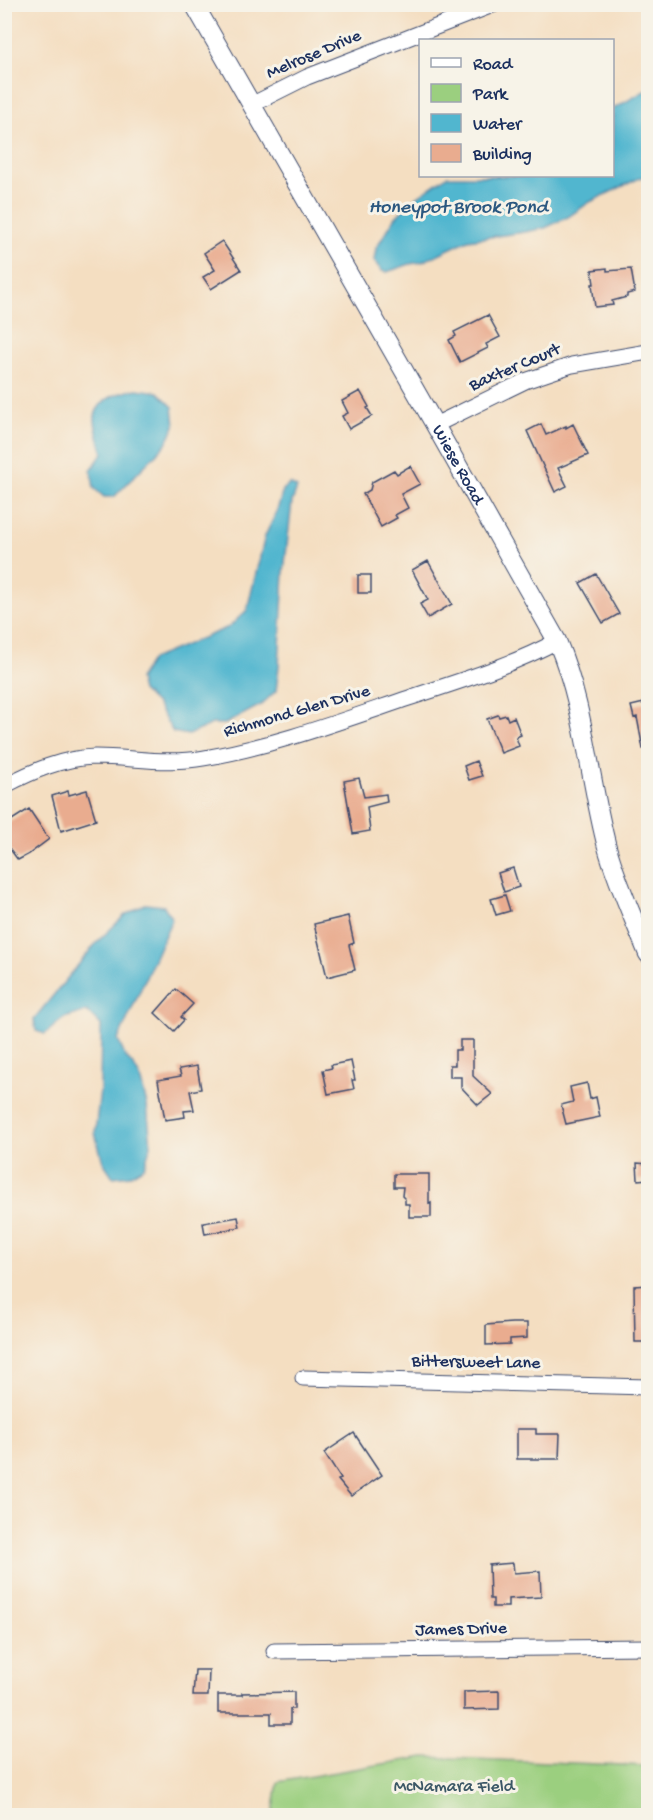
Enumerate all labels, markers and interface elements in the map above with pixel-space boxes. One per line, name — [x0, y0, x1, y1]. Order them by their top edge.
street label: Melrose Drive — [263, 25, 365, 84]
legend — [419, 39, 614, 177]
text: Road — [473, 55, 514, 76]
text: Park — [472, 85, 509, 106]
text: Water — [473, 115, 523, 136]
text: Building — [472, 145, 532, 166]
water label: Honeypot Brook Pond — [369, 197, 550, 220]
street label: Baxter Court — [465, 339, 565, 397]
street label: Wiese Road — [427, 421, 489, 510]
street label: Richmond Glen Drive — [221, 681, 373, 743]
street label: Bittersweet Lane — [410, 1351, 541, 1375]
street label: James Drive — [415, 1619, 508, 1641]
park label: McNamara Field — [394, 1777, 516, 1798]

